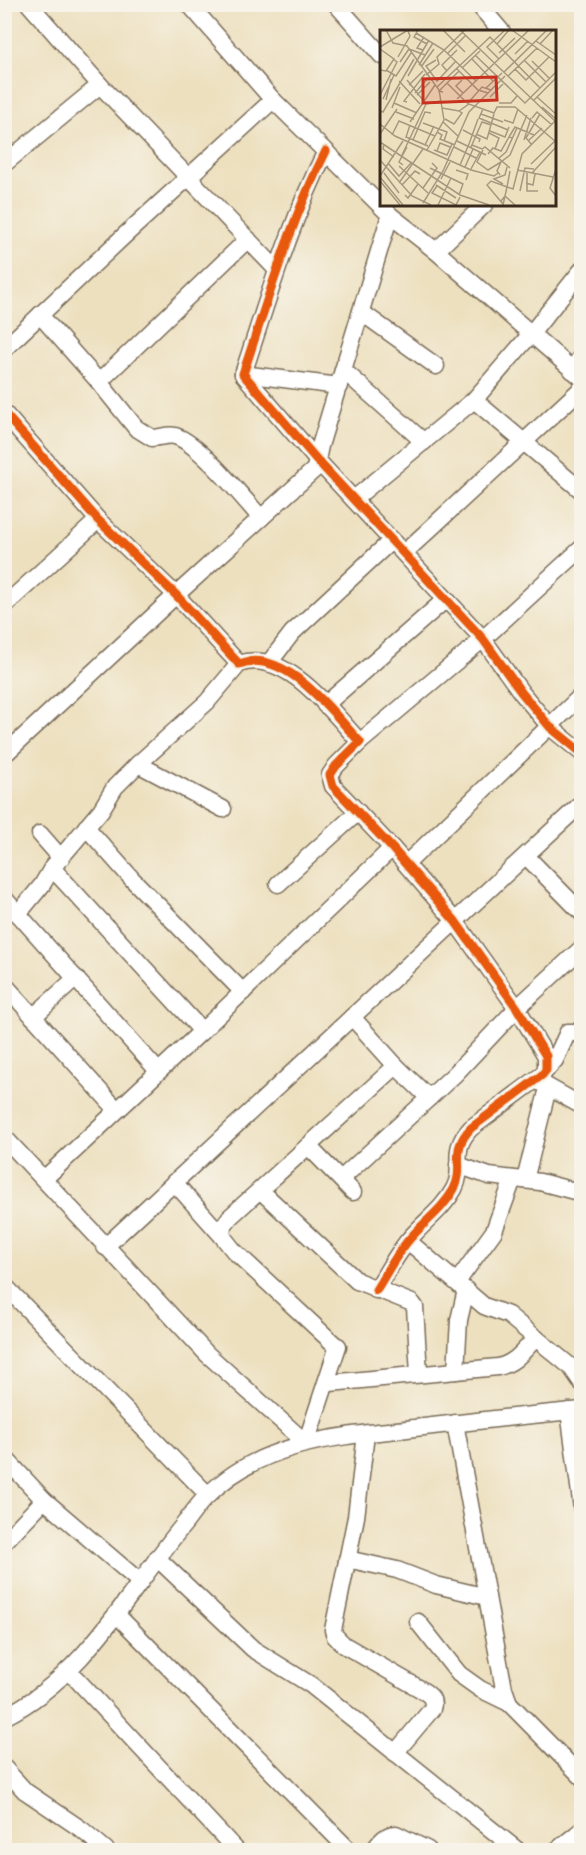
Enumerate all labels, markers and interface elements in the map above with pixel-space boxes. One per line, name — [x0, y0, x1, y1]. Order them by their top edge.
inset map — [380, 30, 556, 206]

